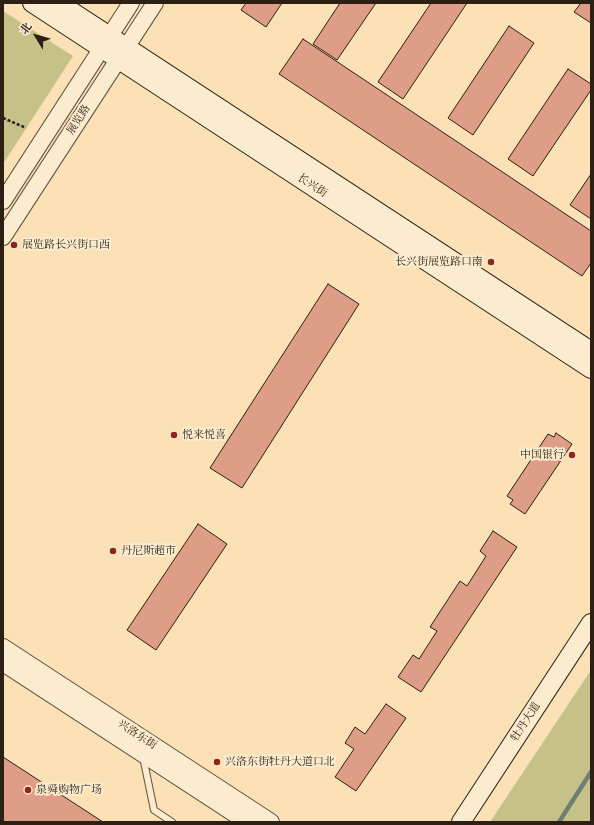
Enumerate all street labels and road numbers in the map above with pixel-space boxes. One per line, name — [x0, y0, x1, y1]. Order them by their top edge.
street label: 展览路 — [64, 103, 94, 137]
street label: 长兴街 — [295, 171, 329, 201]
street label: 牡丹大道 — [508, 700, 544, 744]
street label: 兴洛东街 — [115, 717, 159, 753]

